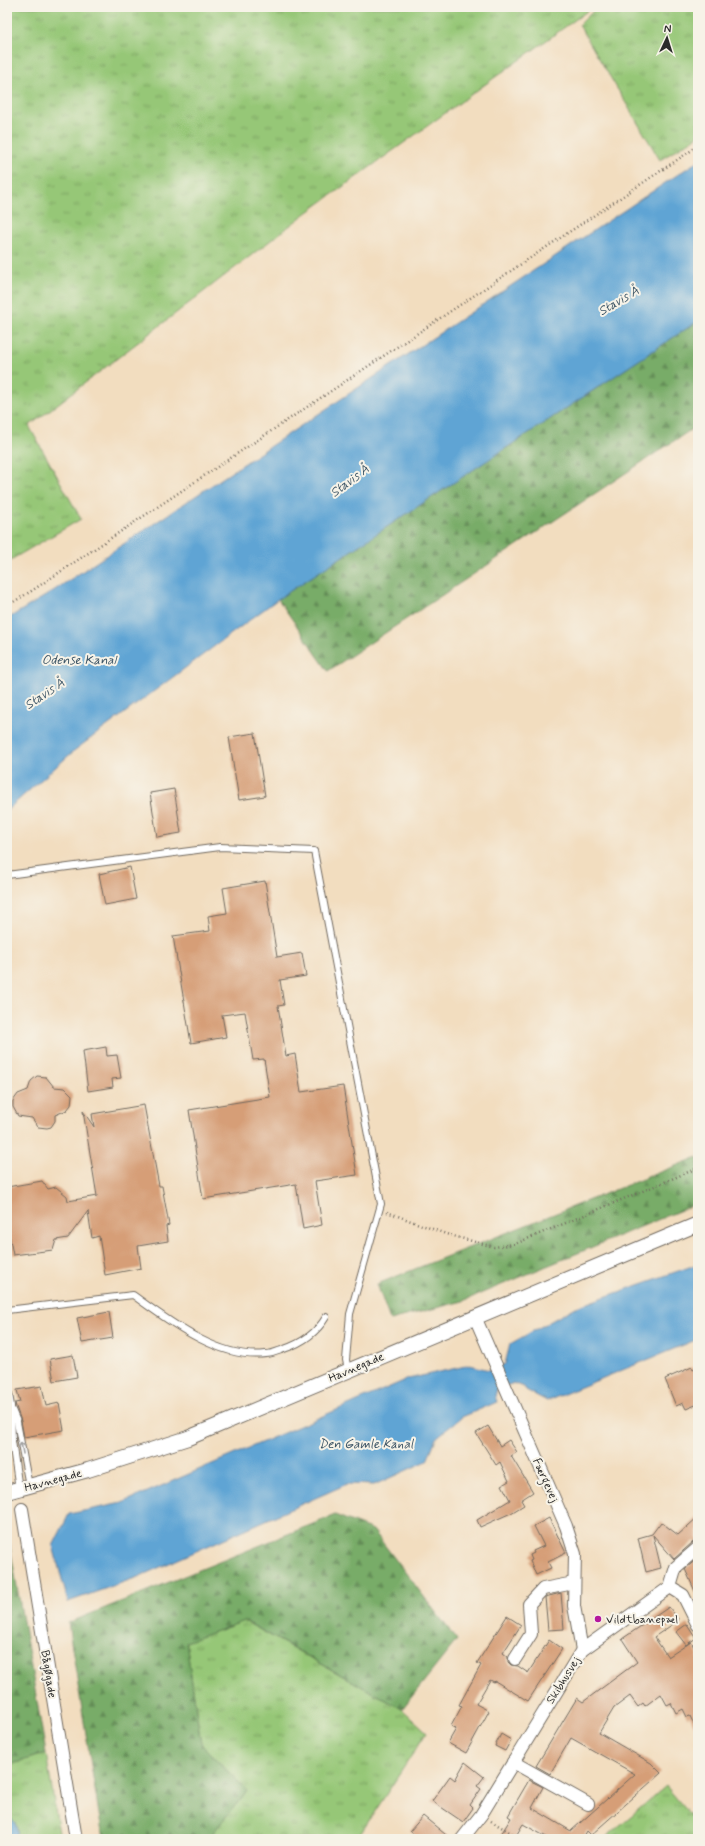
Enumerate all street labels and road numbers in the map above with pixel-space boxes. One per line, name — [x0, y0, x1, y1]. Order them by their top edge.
street label: Havnegade — [326, 1349, 387, 1387]
street label: Færgevej — [527, 1456, 562, 1506]
street label: Havnegade — [23, 1466, 84, 1496]
street label: Bågøgade — [36, 1649, 60, 1699]
street label: Skibhusvej — [543, 1654, 585, 1707]

